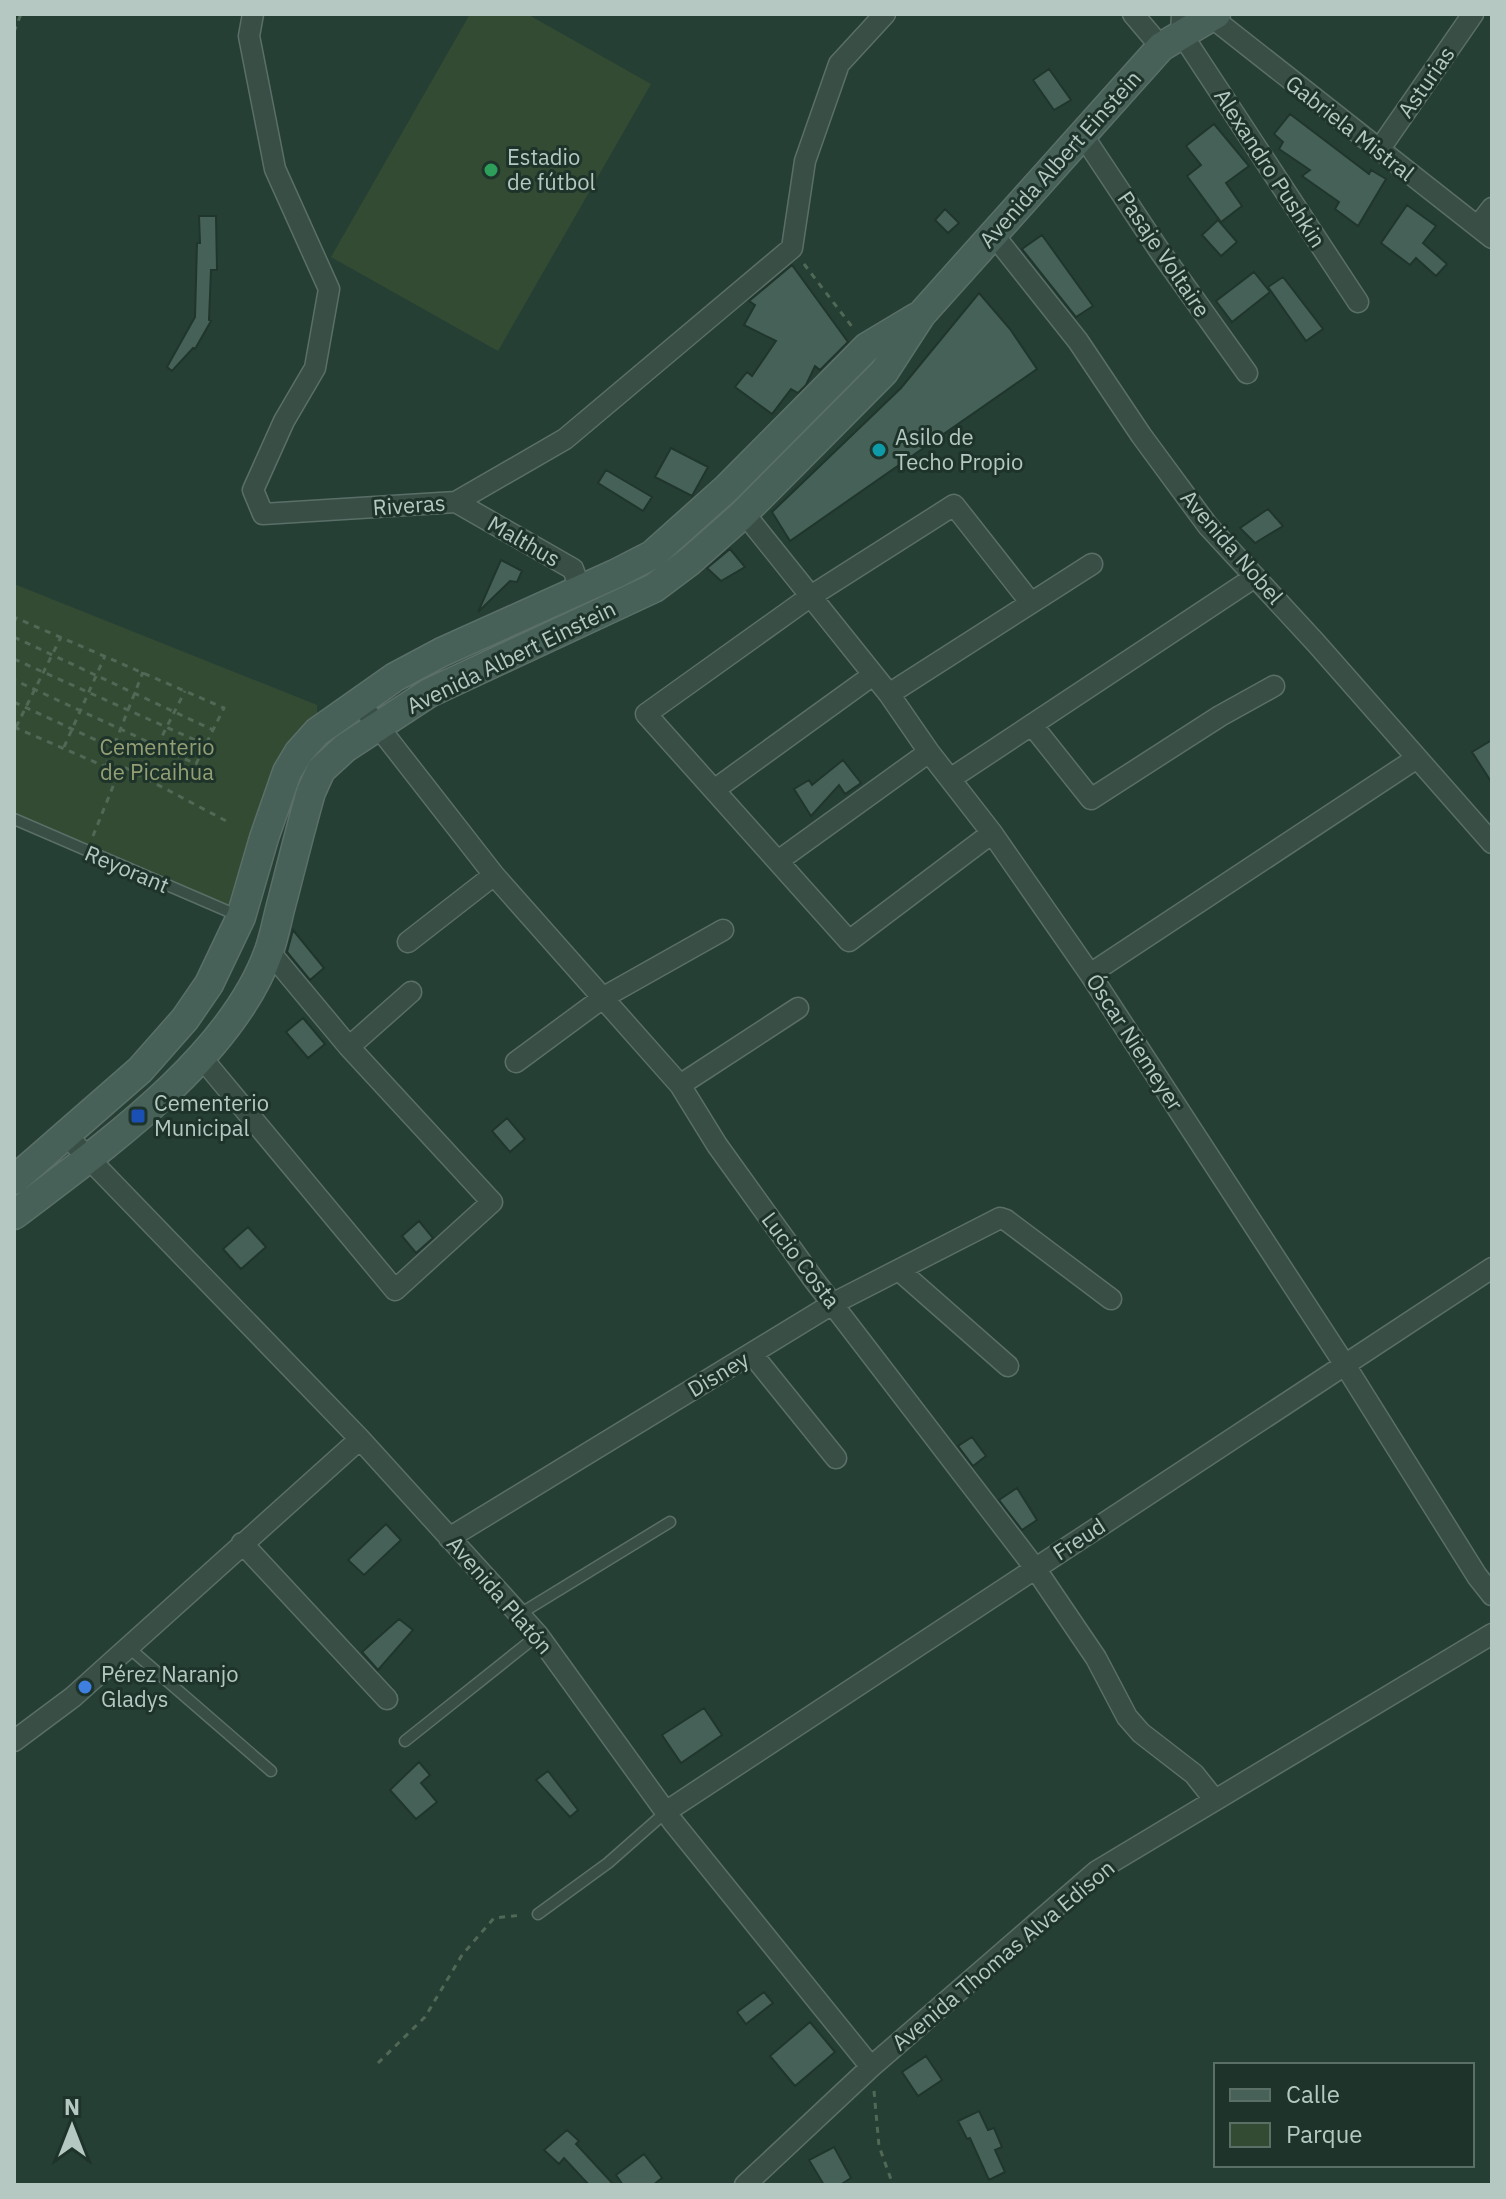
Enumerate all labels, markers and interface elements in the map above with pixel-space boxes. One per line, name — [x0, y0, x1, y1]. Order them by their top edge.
street label: Asturias — [1391, 40, 1461, 123]
street label: Avenida Albert Einstein — [972, 64, 1147, 254]
street label: Gabriela Mistral — [1280, 68, 1421, 187]
street label: Alexandro Pushkin — [1208, 83, 1333, 253]
place label: Estadio de fútbol — [507, 142, 595, 196]
marker: Estadio de fútbol — [482, 161, 500, 179]
street label: Pasaje Voltaire — [1112, 185, 1217, 322]
place label: Asilo de Techo Propio — [895, 422, 1023, 476]
marker: Asilo de Techo Propio — [870, 441, 888, 459]
street label: Avenida Nobel — [1175, 483, 1290, 610]
street label: Riveras — [372, 487, 446, 522]
street label: Malthus — [483, 508, 566, 573]
street label: Avenida Albert Einstein — [401, 593, 620, 720]
park label: Cementerio de Picaihua — [99, 732, 215, 786]
street label: Reyorant — [81, 838, 174, 899]
street label: Óscar Niemeyer — [1080, 968, 1191, 1116]
place label: Cementerio Municipal — [154, 1088, 269, 1142]
marker: Cementerio Municipal — [129, 1107, 147, 1125]
street label: Lucio Costa — [756, 1206, 847, 1314]
street label: Disney — [682, 1344, 754, 1403]
street label: Freud — [1047, 1511, 1111, 1566]
street label: Avenida Platón — [441, 1529, 560, 1660]
place label: Pérez Naranjo Gladys — [101, 1659, 239, 1713]
marker: Pérez Naranjo Gladys — [76, 1678, 94, 1696]
street label: Avenida Thomas Alva Edison — [885, 1853, 1120, 2056]
legend — [1214, 2063, 1474, 2167]
text: Calle — [1286, 2078, 1340, 2110]
north arrow — [32, 2087, 112, 2167]
text: N — [64, 2092, 80, 2121]
text: Parque — [1286, 2118, 1363, 2150]

